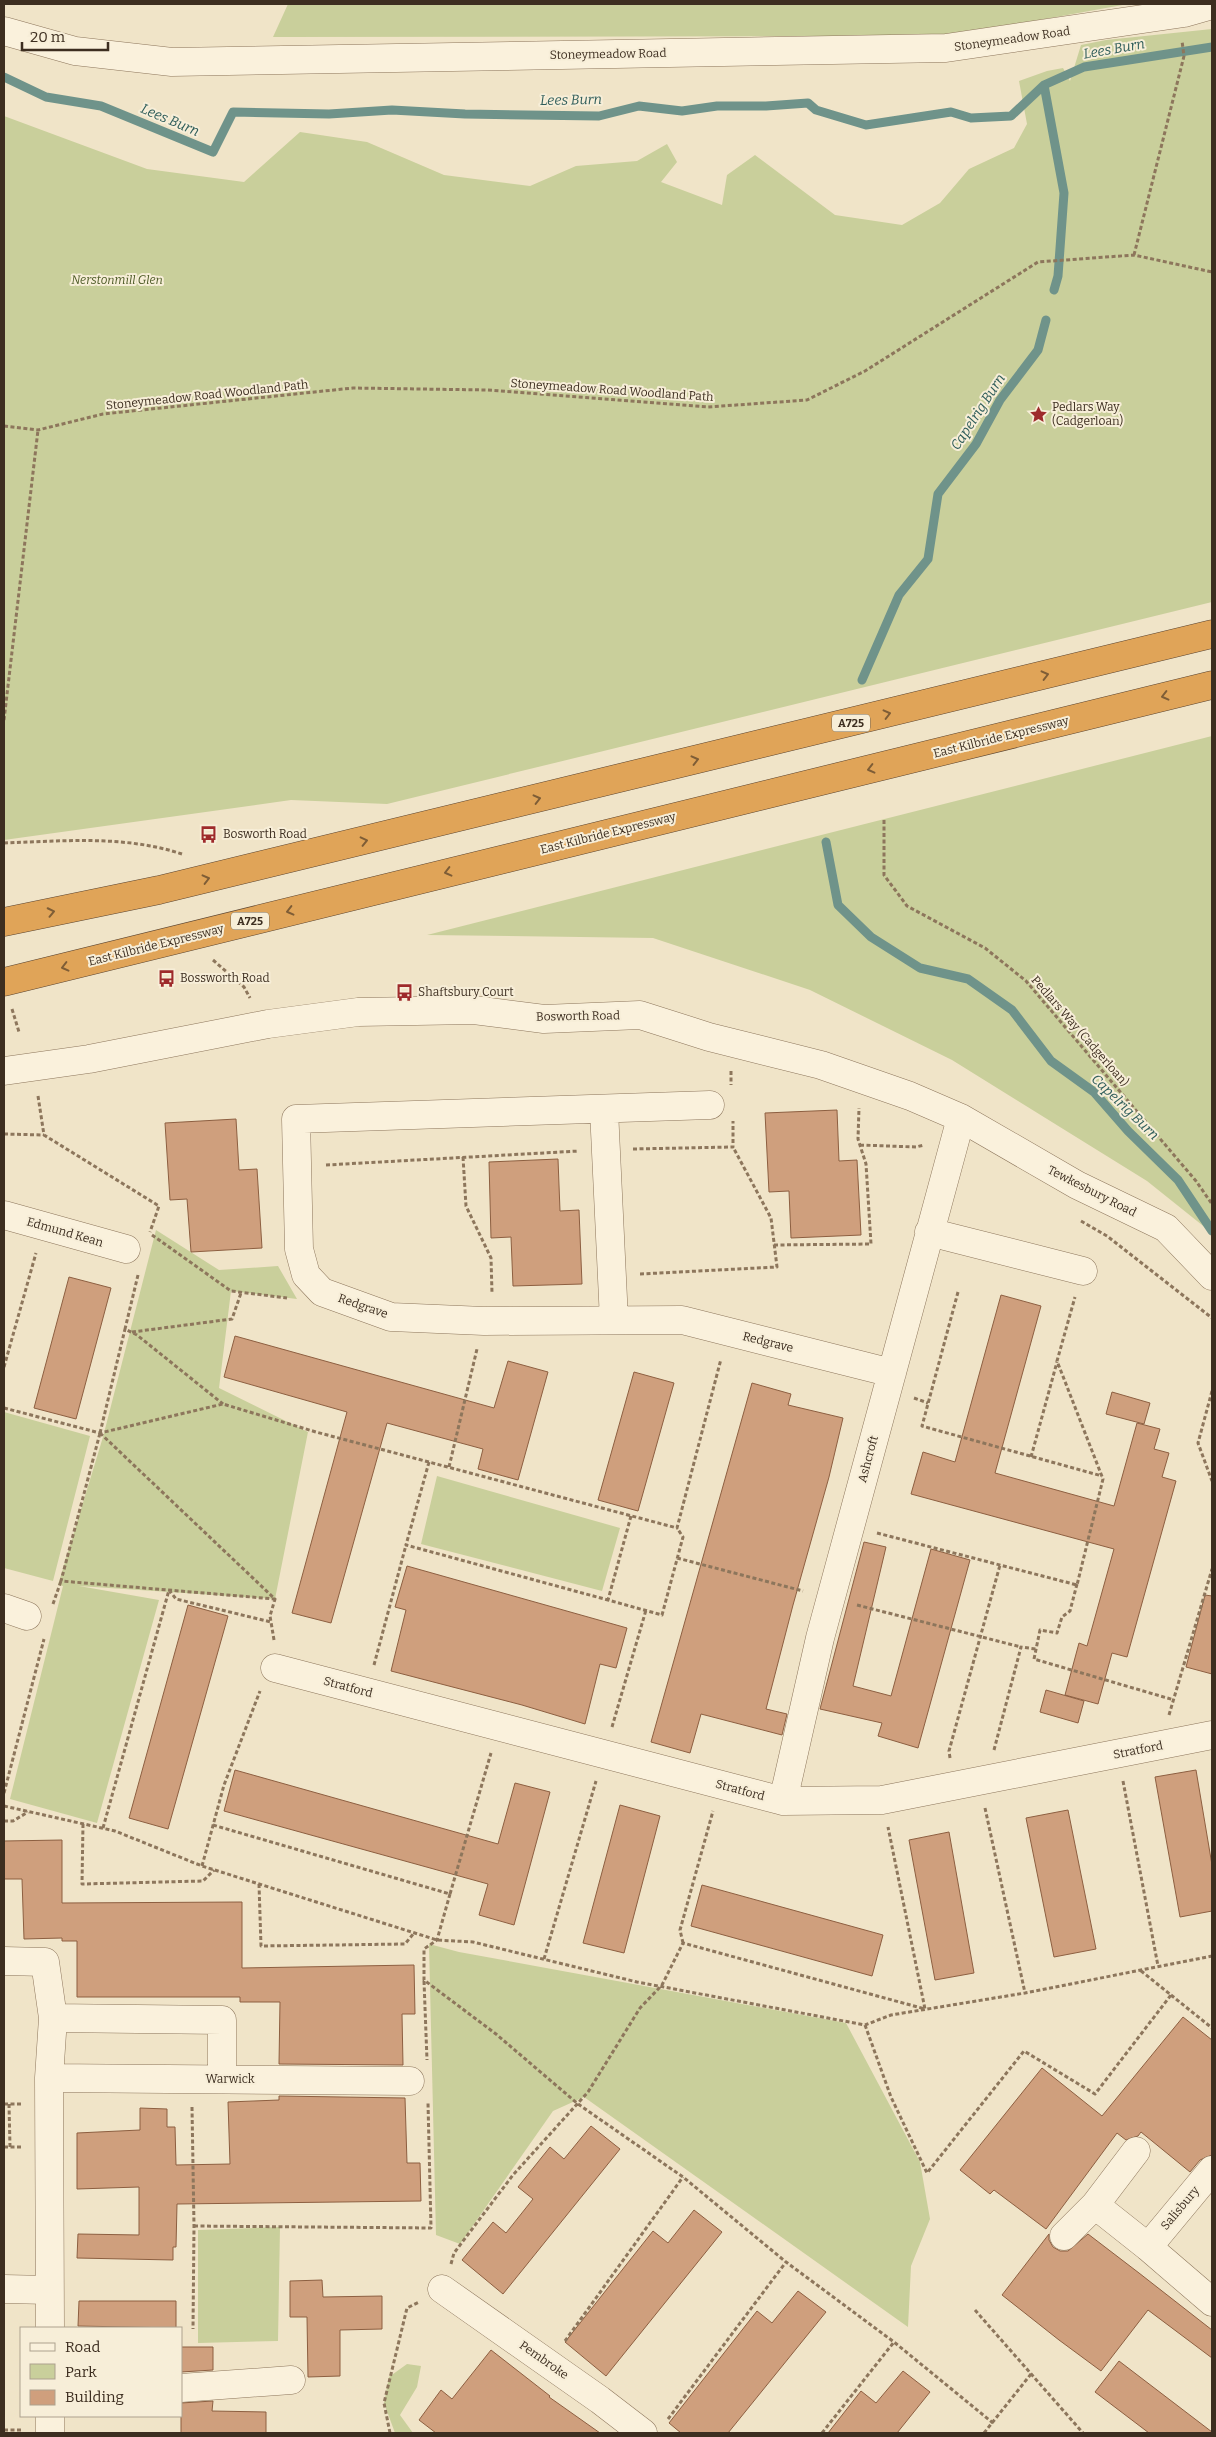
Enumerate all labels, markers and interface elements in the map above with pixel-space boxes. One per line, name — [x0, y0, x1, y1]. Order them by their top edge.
scale bar — [22, 20, 109, 52]
street label: Stoneymeadow Road — [953, 24, 1071, 54]
text: 20 m — [30, 28, 66, 46]
water label: Lees Burn — [1082, 35, 1146, 63]
street label: Stoneymeadow Road — [549, 46, 667, 62]
water label: Lees Burn — [540, 91, 602, 109]
water label: Lees Burn — [138, 100, 202, 140]
park label: Nerstonmill Glen — [71, 273, 163, 287]
water label: Capelrig Burn — [947, 371, 1009, 453]
street label: Stoneymeadow Road Woodland Path — [510, 376, 715, 404]
street label: Stoneymeadow Road Woodland Path — [105, 377, 310, 413]
place label: Pedlars Way (Cadgerloan) — [1052, 400, 1124, 428]
place icon: Pedlars Way (Cadgerloan) — [1028, 404, 1048, 424]
one-way arrow — [1040, 670, 1049, 681]
one-way arrow — [1161, 691, 1169, 701]
one-way arrow — [882, 709, 891, 720]
street label: East Kilbride Expressway — [932, 713, 1071, 761]
road number: A725 — [832, 714, 870, 731]
one-way arrow — [691, 756, 699, 766]
one-way arrow — [868, 763, 876, 773]
one-way arrow — [533, 794, 542, 805]
street label: East Kilbride Expressway — [539, 809, 678, 857]
bus stop icon: Bosworth Road — [199, 824, 219, 844]
place label: Bosworth Road — [223, 827, 307, 841]
one-way arrow — [359, 836, 368, 847]
one-way arrow — [445, 867, 453, 877]
one-way arrow — [201, 874, 209, 884]
one-way arrow — [287, 906, 295, 916]
one-way arrow — [47, 907, 56, 918]
road number: A725 — [231, 912, 269, 929]
street label: East Kilbride Expressway — [87, 921, 226, 969]
one-way arrow — [60, 961, 69, 972]
bus stop icon: Bossworth Road — [156, 968, 176, 988]
place label: Bossworth Road — [180, 971, 270, 985]
street label: Pedlars Way (Cadgerloan) — [1028, 972, 1133, 1089]
bus stop icon: Shaftsbury Court — [394, 982, 414, 1002]
place label: Shaftsbury Court — [418, 985, 514, 999]
street label: Bosworth Road — [536, 1008, 620, 1024]
water label: Capelrig Burn — [1088, 1071, 1162, 1143]
street label: Tewkesbury Road — [1045, 1163, 1139, 1219]
street label: Edmund Kean — [25, 1214, 105, 1250]
street label: Redgrave — [336, 1291, 390, 1321]
street label: Redgrave — [741, 1329, 795, 1355]
street label: Ashcroft — [855, 1433, 881, 1484]
street label: Stratford — [322, 1674, 374, 1700]
street label: Stratford — [1112, 1738, 1164, 1762]
street label: Stratford — [714, 1777, 766, 1803]
street label: Warwick — [205, 2072, 255, 2086]
street label: Salisbury — [1158, 2183, 1203, 2233]
legend — [20, 2327, 182, 2417]
text: Road — [65, 2338, 100, 2356]
street label: Pembroke — [517, 2338, 571, 2382]
text: Park — [65, 2363, 97, 2381]
text: Building — [65, 2388, 124, 2406]

